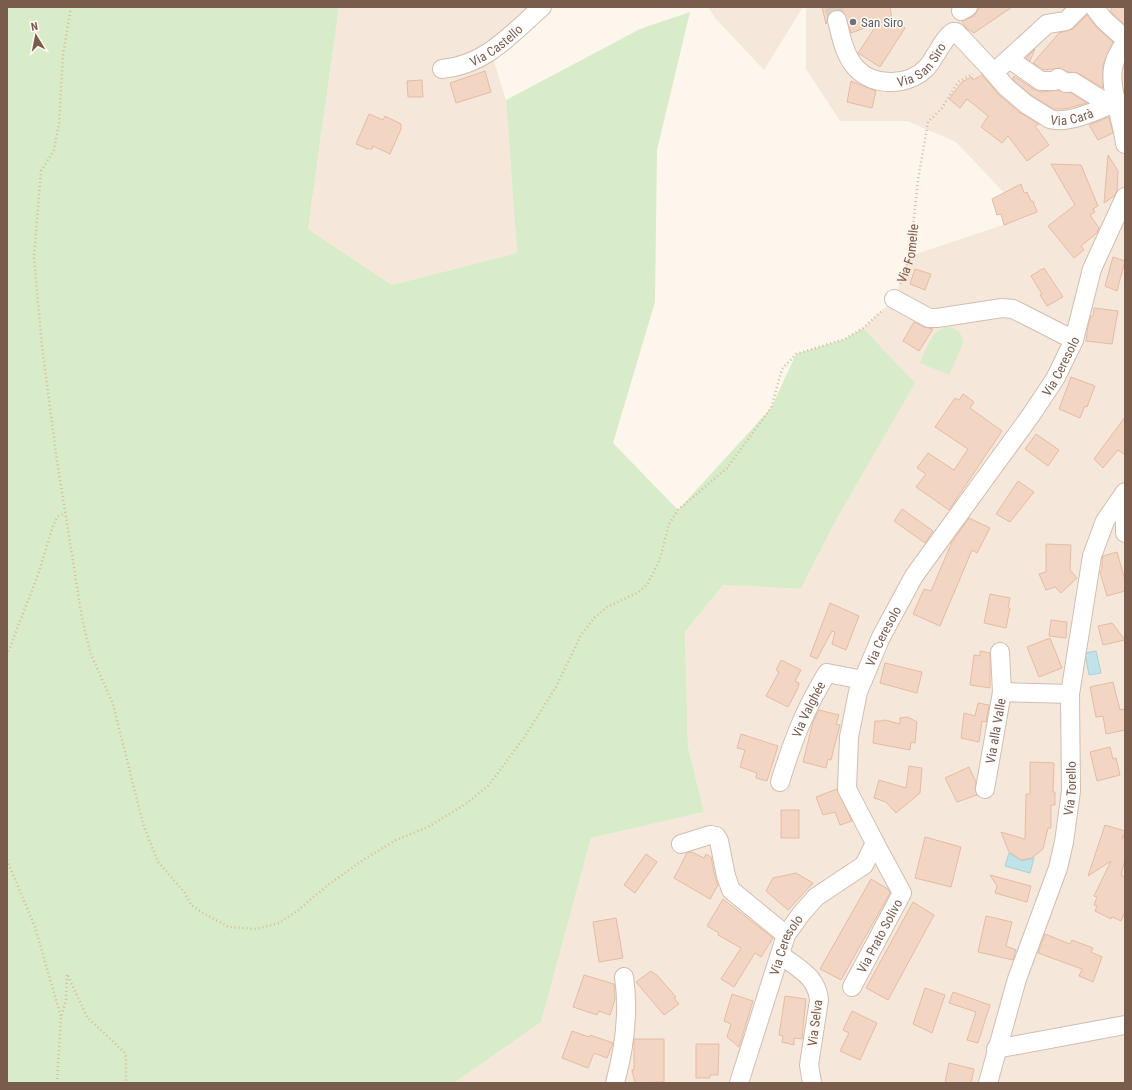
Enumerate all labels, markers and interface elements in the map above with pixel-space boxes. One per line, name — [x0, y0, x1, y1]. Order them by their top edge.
place label: San Siro — [861, 15, 903, 30]
north arrow — [16, 16, 56, 56]
marker: San Siro — [848, 17, 858, 27]
text: N — [30, 20, 39, 34]
street label: Via Castello — [467, 21, 525, 69]
street label: Via San Siro — [896, 40, 949, 89]
street label: Via Carà — [1049, 105, 1095, 128]
street label: Via Fomelle — [894, 223, 921, 285]
street label: Via Ceresolo — [1038, 334, 1082, 399]
street label: Via Ceresolo — [862, 604, 904, 668]
street label: Via Valghée — [788, 679, 828, 740]
street label: Via alla Valle — [982, 697, 1008, 765]
street label: Via Torello — [1060, 761, 1079, 816]
street label: Via Prato Solivo — [854, 896, 905, 975]
street label: Via Ceresolo — [766, 912, 806, 977]
street label: Via Selva — [805, 999, 825, 1047]

